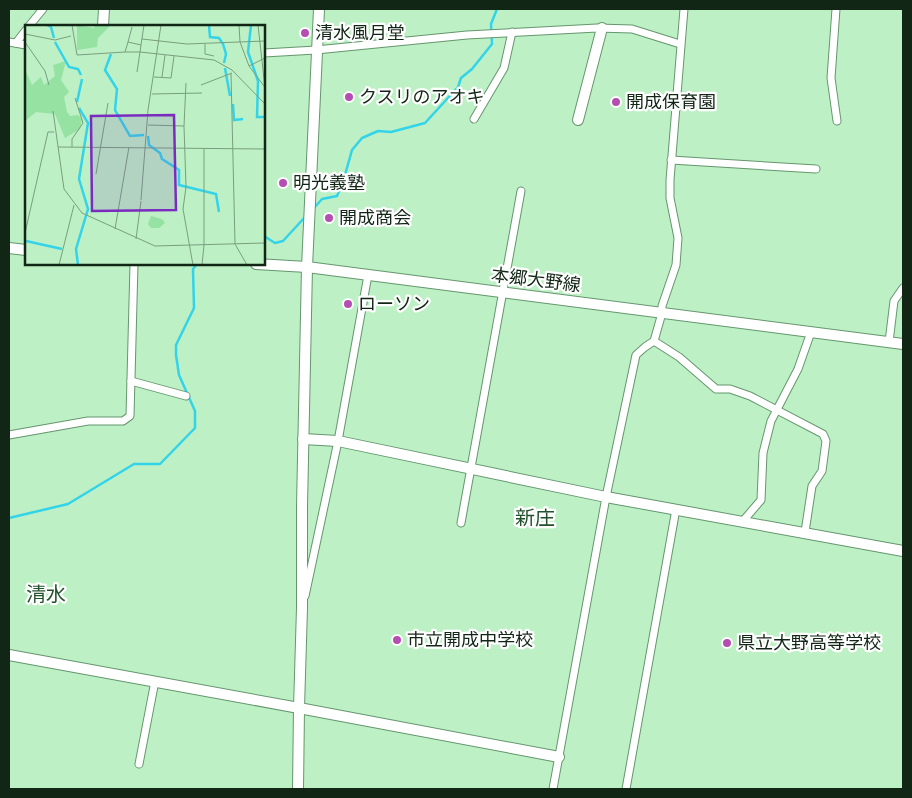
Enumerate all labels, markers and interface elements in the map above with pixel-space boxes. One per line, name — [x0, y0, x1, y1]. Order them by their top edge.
place label: 清水風月堂 — [315, 22, 405, 44]
inset map — [25, 25, 265, 265]
marker: 清水風月堂 — [299, 27, 311, 39]
place label: クスリのアオキ — [359, 86, 484, 108]
marker: クスリのアオキ — [343, 91, 355, 103]
place label: 開成保育園 — [626, 91, 716, 113]
marker: 開成保育園 — [610, 96, 622, 108]
place label: 明光義塾 — [293, 172, 365, 194]
marker: 明光義塾 — [277, 177, 289, 189]
place label: 開成商会 — [339, 207, 411, 229]
marker: 開成商会 — [323, 212, 335, 224]
street label: 本郷大野線 — [490, 264, 582, 296]
place label: ローソン — [358, 293, 430, 315]
marker: ローソン — [342, 298, 354, 310]
district label: 新庄 — [515, 506, 555, 530]
district label: 清水 — [26, 582, 66, 606]
place label: 市立開成中学校 — [407, 629, 533, 651]
place label: 県立大野高等学校 — [737, 632, 881, 654]
marker: 市立開成中学校 — [391, 634, 403, 646]
marker: 県立大野高等学校 — [721, 637, 733, 649]

